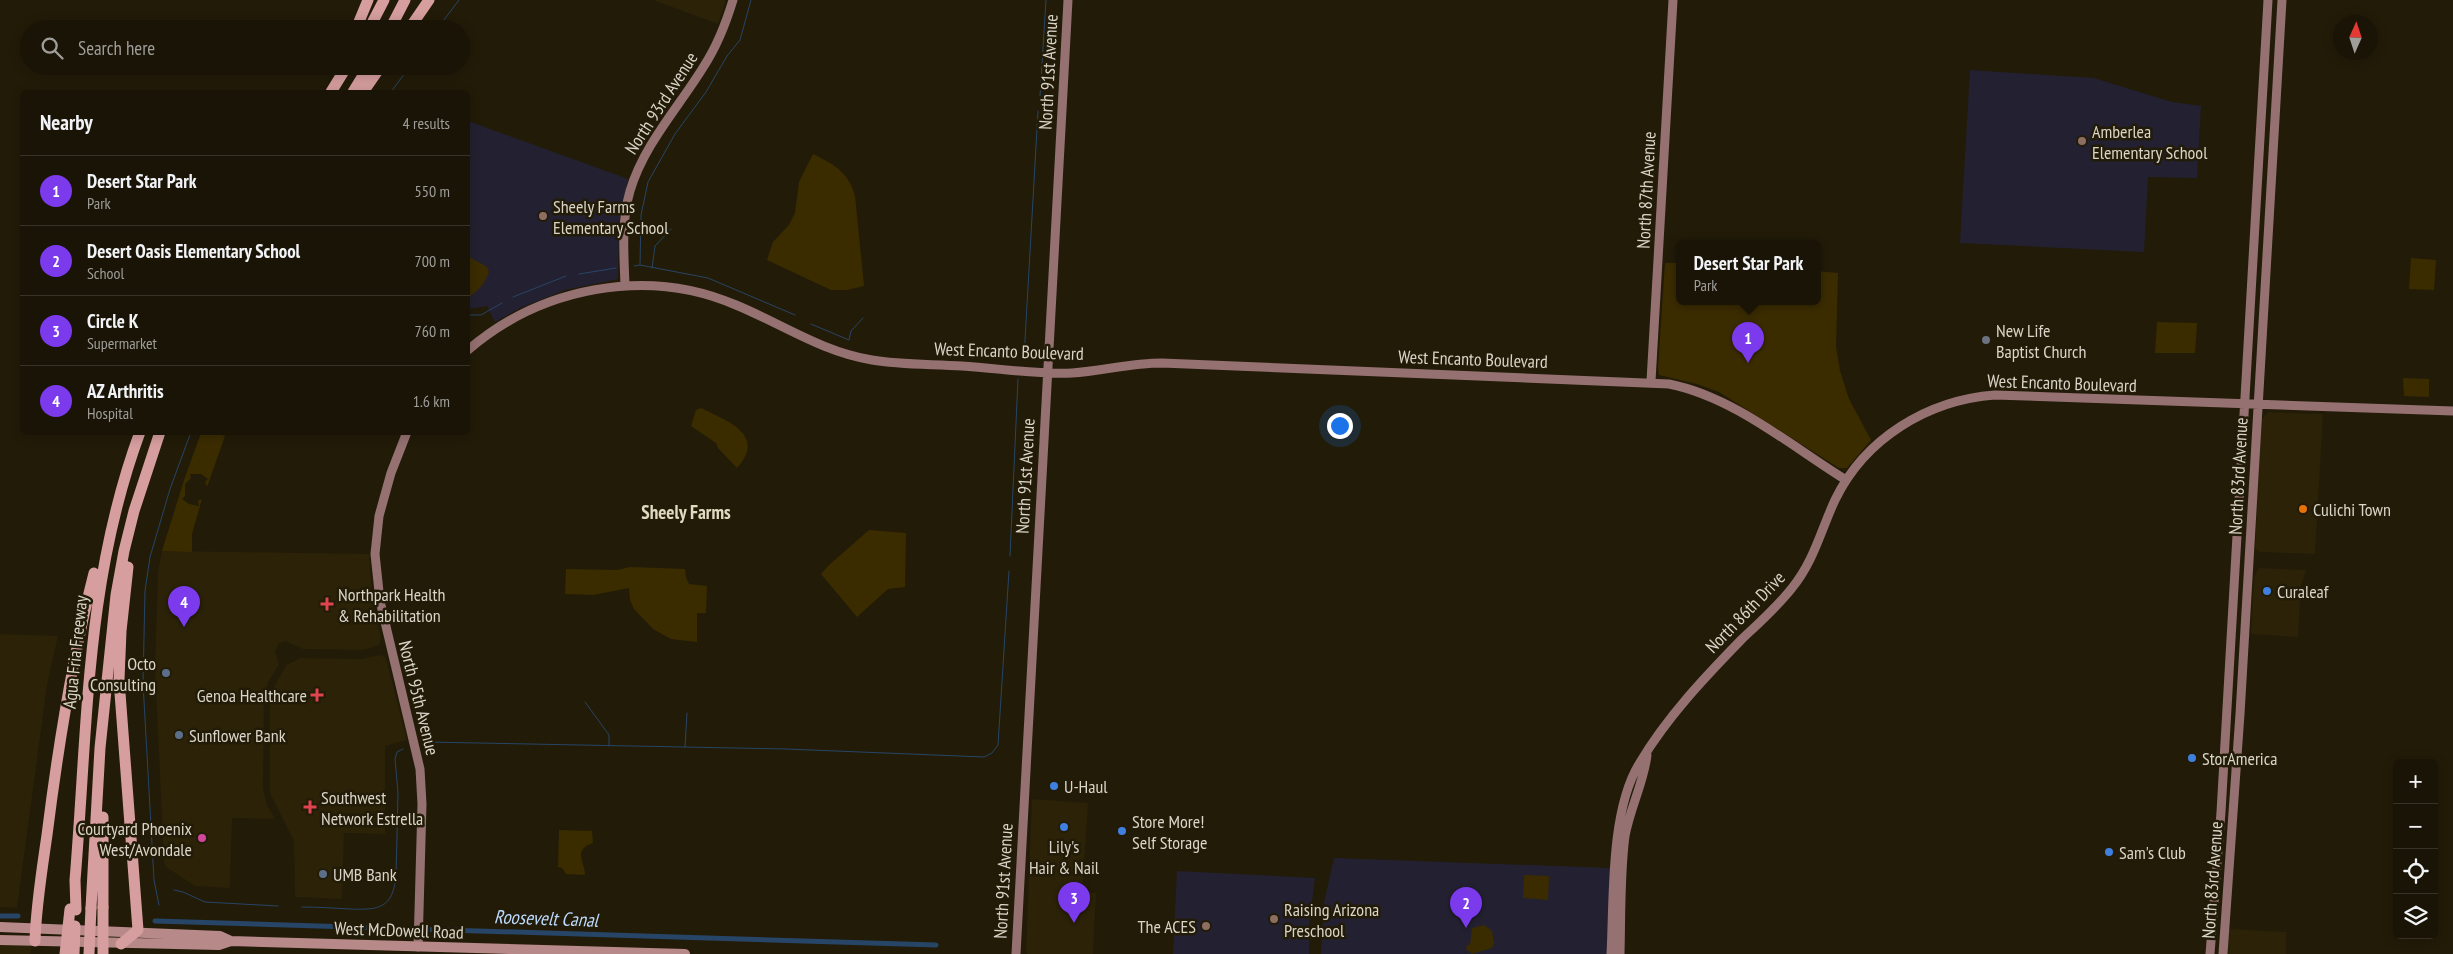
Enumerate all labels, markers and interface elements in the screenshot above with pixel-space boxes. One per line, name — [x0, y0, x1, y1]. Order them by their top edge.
street label: North 91st Avenue — [1033, 14, 1063, 130]
north arrow — [2333, 15, 2378, 60]
search box — [20, 20, 470, 75]
icon: search — [38, 34, 66, 62]
text: Search here — [78, 36, 155, 60]
street label: North 93rd Avenue — [619, 48, 703, 158]
text: Nearby — [40, 109, 93, 136]
text: 4 results — [403, 113, 450, 133]
place label: Amberlea Elementary School — [2092, 120, 2208, 164]
street label: North 87th Avenue — [1631, 131, 1661, 249]
marker: Amberlea Elementary School — [2076, 135, 2088, 147]
text: Desert Star Park — [87, 169, 197, 193]
text: 1 — [52, 181, 60, 201]
text: 550 m — [415, 181, 450, 201]
text: Park — [87, 193, 111, 213]
place label: Sheely Farms Elementary School — [553, 195, 669, 239]
marker: Sheely Farms Elementary School — [537, 210, 549, 222]
text: Desert Oasis Elementary School — [87, 239, 300, 263]
popup — [1676, 240, 1821, 305]
text: 2 — [52, 251, 60, 271]
text: 700 m — [415, 251, 450, 271]
text: Desert Star Park — [1694, 251, 1803, 275]
text: School — [87, 263, 124, 283]
text: Park — [1694, 275, 1717, 295]
text: Circle K — [87, 309, 139, 333]
place label: New Life Baptist Church — [1996, 319, 2086, 363]
text: 3 — [52, 321, 60, 341]
text: 760 m — [415, 321, 450, 341]
pin: 1 — [1732, 322, 1764, 363]
text: Supermarket — [87, 333, 157, 353]
marker: New Life Baptist Church — [1980, 334, 1992, 346]
street label: West Encanto Boulevard — [934, 337, 1084, 365]
street label: West Encanto Boulevard — [1398, 345, 1548, 373]
street label: West Encanto Boulevard — [1987, 369, 2137, 397]
text: AZ Arthritis — [87, 379, 164, 403]
text: 4 — [52, 391, 60, 411]
text: 1.6 km — [413, 391, 450, 411]
text: Hospital — [87, 403, 133, 423]
your location — [1327, 413, 1353, 439]
street label: North 83rd Avenue — [2223, 417, 2253, 535]
street label: North 91st Avenue — [1010, 418, 1040, 534]
place label: Culichi Town — [2313, 498, 2391, 521]
district label: Sheely Farms — [641, 500, 731, 524]
marker: Culichi Town — [2297, 503, 2309, 515]
street label: North 86th Drive — [1700, 566, 1790, 658]
place label: Curaleaf — [2277, 580, 2330, 603]
place label: Northpark Health & Rehabilitation — [338, 583, 445, 627]
marker: Curaleaf — [2261, 585, 2273, 597]
pin: 4 — [168, 586, 200, 627]
street label: Agua Fria Freeway — [58, 594, 92, 710]
marker: Northpark Health & Rehabilitation — [320, 597, 334, 611]
street label: North 95th Avenue — [394, 638, 444, 758]
place label: Octo Consulting — [90, 652, 156, 696]
marker: Octo Consulting — [160, 667, 172, 679]
place label: Genoa Healthcare — [197, 684, 307, 707]
marker: Genoa Healthcare — [311, 689, 323, 701]
place label: Sunflower Bank — [189, 724, 286, 747]
marker: Sunflower Bank — [173, 729, 185, 741]
place label: StorAmerica — [2202, 747, 2277, 770]
marker: StorAmerica — [2186, 752, 2198, 764]
map controls — [2393, 759, 2438, 939]
button: + — [2393, 759, 2438, 804]
place label: U-Haul — [1064, 775, 1108, 798]
marker: U-Haul — [1048, 780, 1060, 792]
place label: Southwest Network Estrella — [321, 786, 423, 830]
marker: Southwest Network Estrella — [303, 800, 317, 814]
button: − — [2393, 804, 2438, 849]
place label: Store More! Self Storage — [1132, 810, 1207, 854]
place label: Courtyard Phoenix West/Avondale — [77, 817, 193, 861]
marker: Lily's Hair & Nail — [1058, 821, 1070, 833]
street label: North 83rd Avenue — [2196, 821, 2228, 939]
street label: North 91st Avenue — [988, 823, 1018, 939]
marker: Store More! Self Storage — [1116, 825, 1128, 837]
marker: Courtyard Phoenix West/Avondale — [196, 832, 208, 844]
place label: Lily's Hair & Nail — [1029, 835, 1100, 879]
place label: Sam's Club — [2119, 841, 2186, 864]
marker: Sam's Club — [2103, 846, 2115, 858]
button: locate — [2393, 849, 2438, 894]
place label: UMB Bank — [333, 863, 397, 886]
marker: UMB Bank — [317, 868, 329, 880]
pin: 3 — [1058, 882, 1090, 923]
pin: 2 — [1450, 887, 1482, 928]
button: layers — [2393, 894, 2438, 939]
place label: Raising Arizona Preschool — [1284, 898, 1379, 942]
water label: Roosevelt Canal — [494, 904, 600, 932]
marker: Raising Arizona Preschool — [1268, 913, 1280, 925]
place label: The ACES — [1137, 915, 1196, 938]
street label: West McDowell Road — [334, 916, 464, 944]
marker: The ACES — [1200, 920, 1212, 932]

